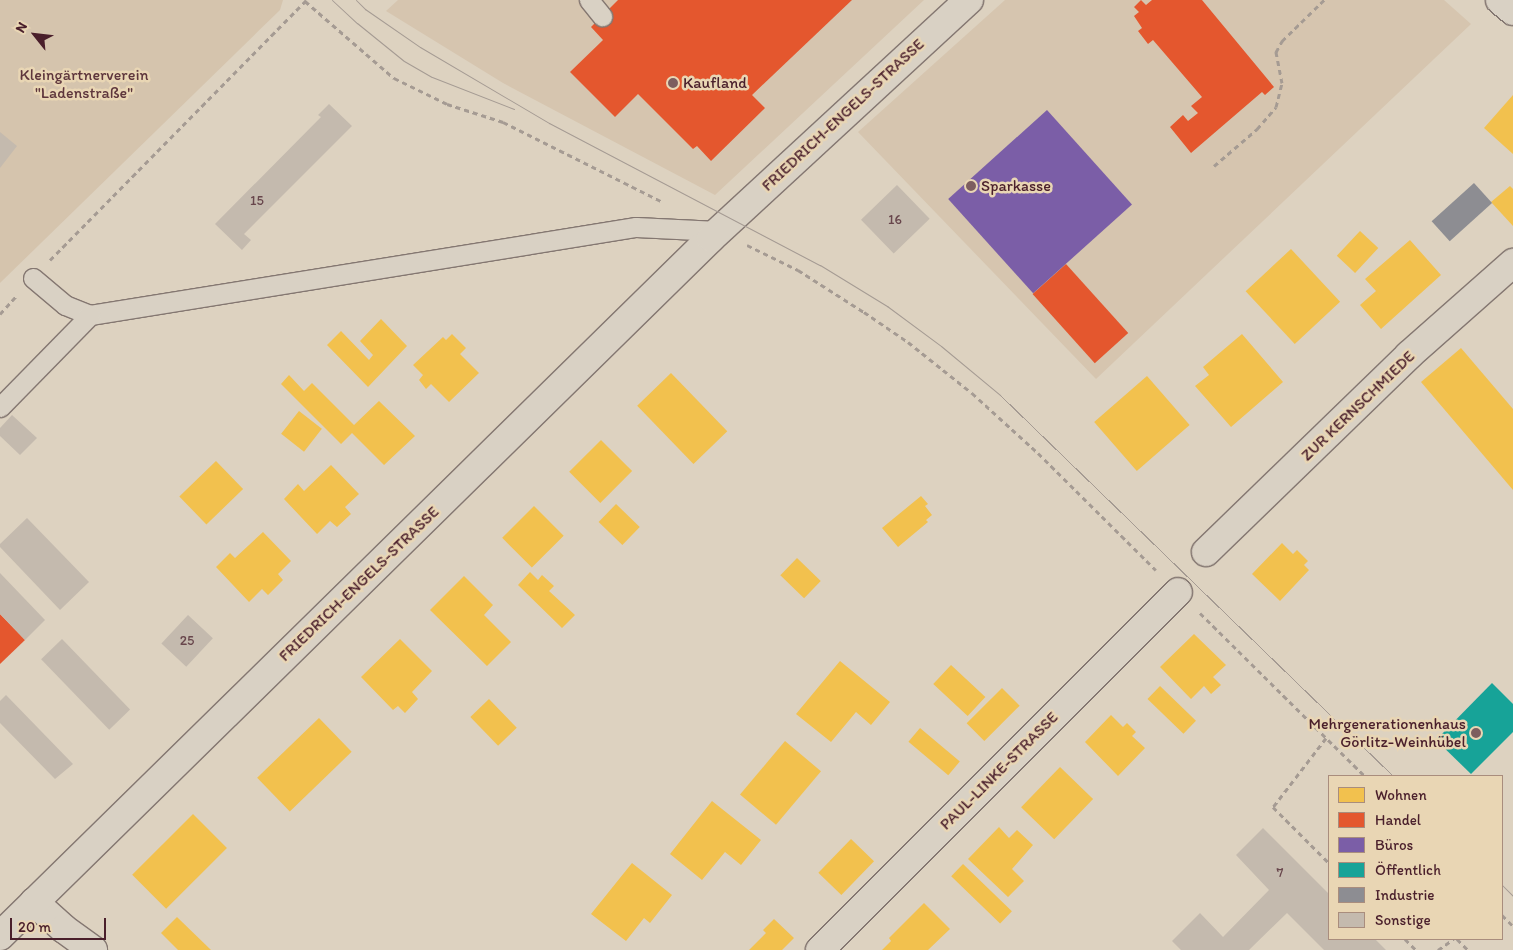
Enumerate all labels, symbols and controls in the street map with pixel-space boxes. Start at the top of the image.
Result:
north arrow [10,10,60,60]
text: N [12,19,31,36]
street label: FRIEDRICH-ENGELS-STRASSE [758,35,928,195]
park label: Kleingärtnerverein "Ladenstraße" [19,65,149,103]
place label: Kaufland [683,73,747,93]
marker: Kaufland [667,77,679,89]
place label: Sparkasse [981,176,1051,196]
marker: Sparkasse [965,180,977,192]
house number: 15 [250,193,264,209]
house number: 16 [888,212,902,228]
street label: ZUR KERNSCHMIEDE [1297,347,1419,465]
street label: FRIEDRICH-ENGELS-STRASSE [275,502,443,666]
house number: 25 [180,633,194,649]
street label: PAUL-LINKE-STRASSE [936,708,1062,834]
place label: Mehrgenerationenhaus Görlitz-Weinhübel [1308,714,1466,752]
marker: Mehrgenerationenhaus Görlitz-Weinhübel [1470,727,1482,739]
legend [1328,775,1503,940]
text: Wohnen [1375,786,1427,804]
text: Handel [1375,811,1421,829]
text: Büros [1375,836,1413,854]
text: Öffentlich [1375,861,1441,879]
house number: 7 [1277,865,1283,881]
text: Industrie [1375,886,1435,904]
scale bar [12,908,109,940]
text: Sonstige [1375,911,1431,929]
text: 20 m [18,918,51,936]

